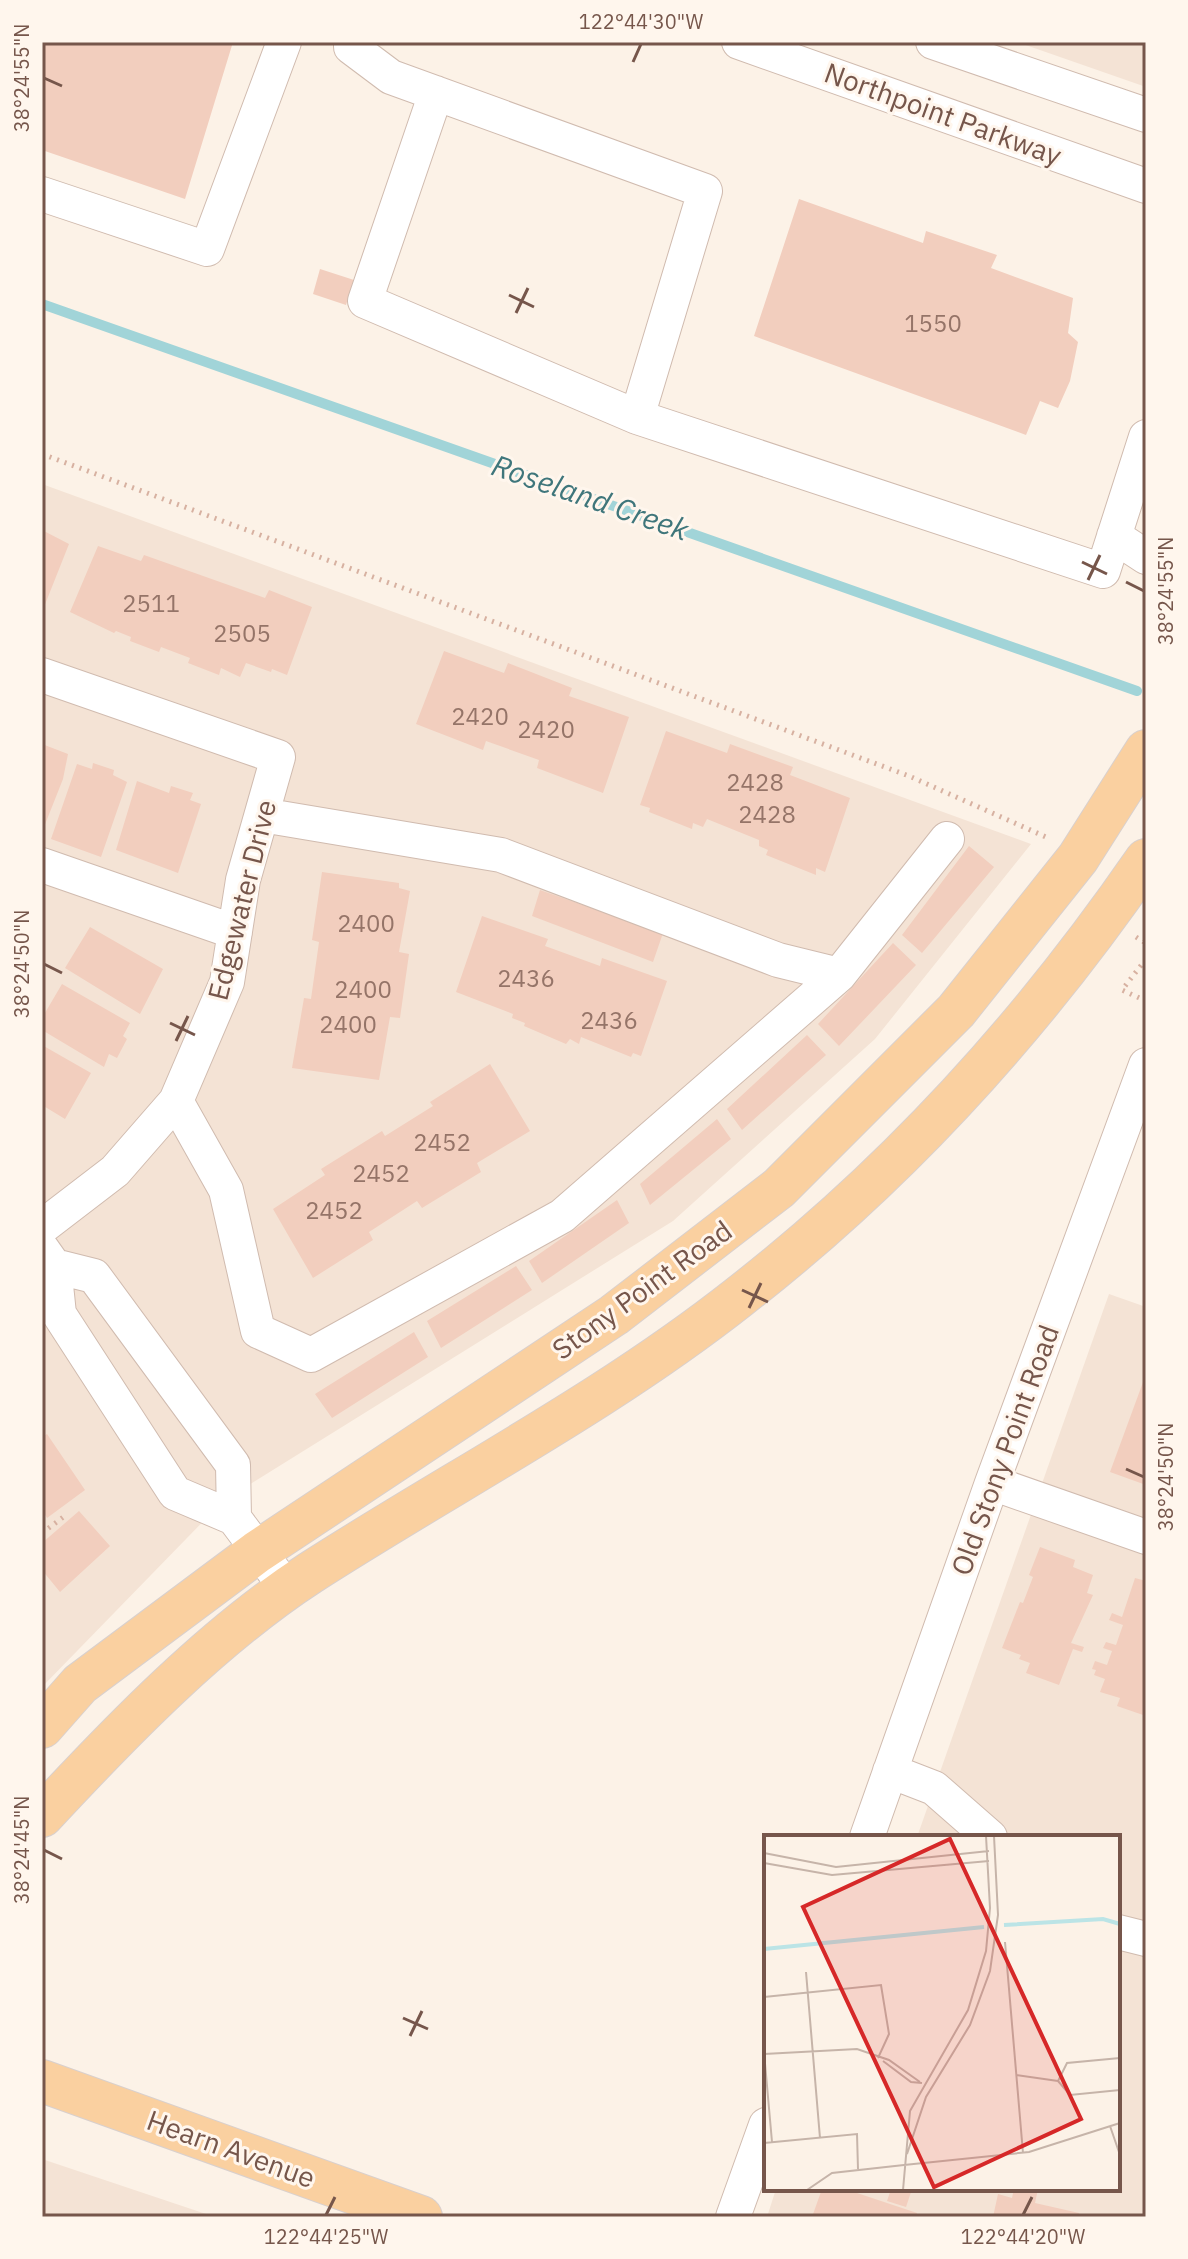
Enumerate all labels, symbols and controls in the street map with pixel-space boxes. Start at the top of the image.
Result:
text: 122°44'30"W [579,8,704,35]
text: 38°24'55"N [8,24,35,132]
street label: Northpoint Parkway [820,53,1067,174]
house number: 1550 [904,307,962,339]
water label: Roseland Creek [487,445,695,549]
text: 38°24'55"N [1152,537,1179,645]
house number: 2511 [122,587,180,619]
house number: 2505 [213,617,271,649]
house number: 2420 [451,700,509,732]
house number: 2420 [517,713,575,745]
house number: 2428 [726,766,784,798]
street label: Edgewater Drive [199,796,284,1004]
house number: 2428 [738,798,796,830]
house number: 2400 [337,907,395,939]
text: 38°24'50"N [8,910,35,1018]
house number: 2436 [497,962,555,994]
house number: 2400 [334,973,392,1005]
house number: 2436 [580,1004,638,1036]
house number: 2400 [319,1008,377,1040]
house number: 2452 [413,1126,471,1158]
house number: 2452 [352,1157,410,1189]
house number: 2452 [305,1194,363,1226]
street label: Stony Point Road [544,1212,739,1367]
street label: Old Stony Point Road [942,1319,1067,1580]
text: 38°24'50"N [1152,1423,1179,1531]
text: 38°24'45"N [8,1796,35,1904]
inset map [764,1835,1120,2191]
street label: Hearn Avenue [142,2101,320,2196]
text: 122°44'25"W [264,2223,389,2250]
text: 122°44'20"W [961,2223,1086,2250]

